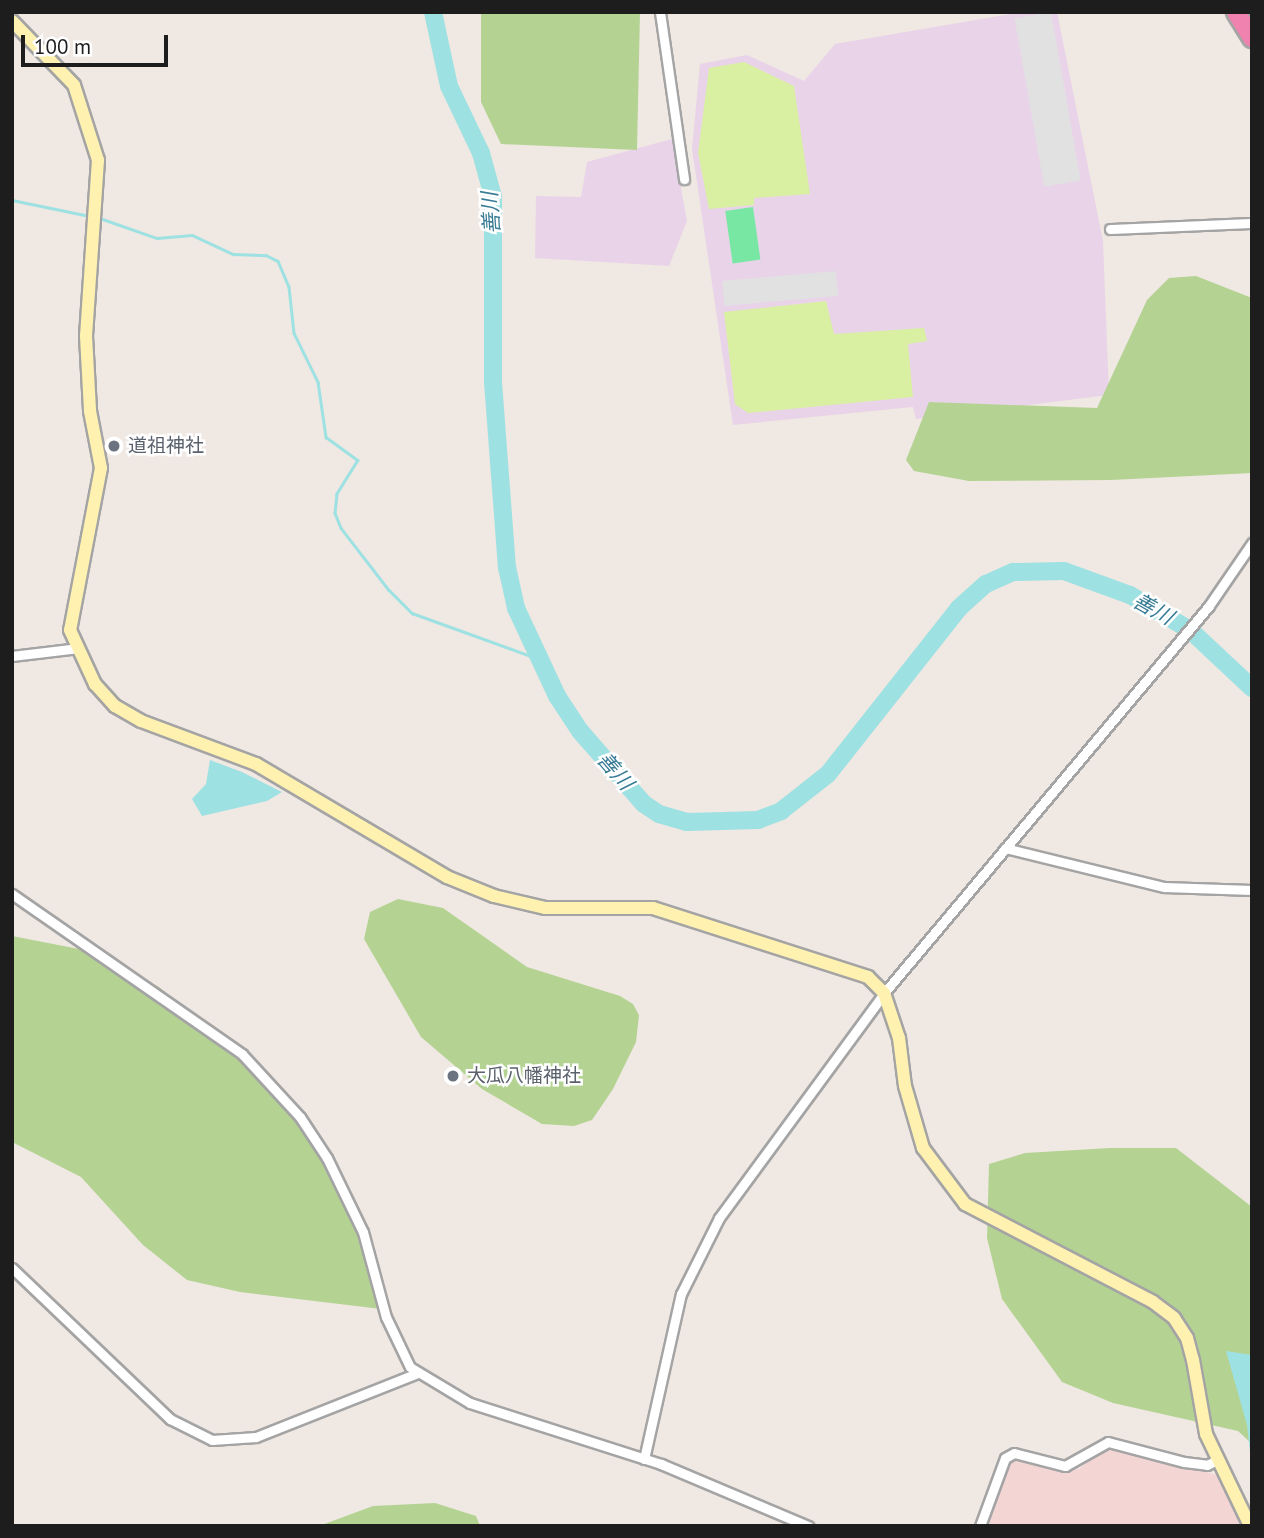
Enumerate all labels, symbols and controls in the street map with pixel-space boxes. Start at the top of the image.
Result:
scale bar [24,21,172,65]
text: 100 m [34,33,91,60]
water label: 善川 [477,191,505,235]
place label: 道祖神社 [128,435,204,457]
marker: 道祖神社 [106,438,122,454]
water label: 善川 [1129,588,1177,630]
water label: 善川 [592,747,638,795]
place label: 大瓜八幡神社 [467,1065,581,1087]
marker: 大瓜八幡神社 [445,1068,461,1084]

